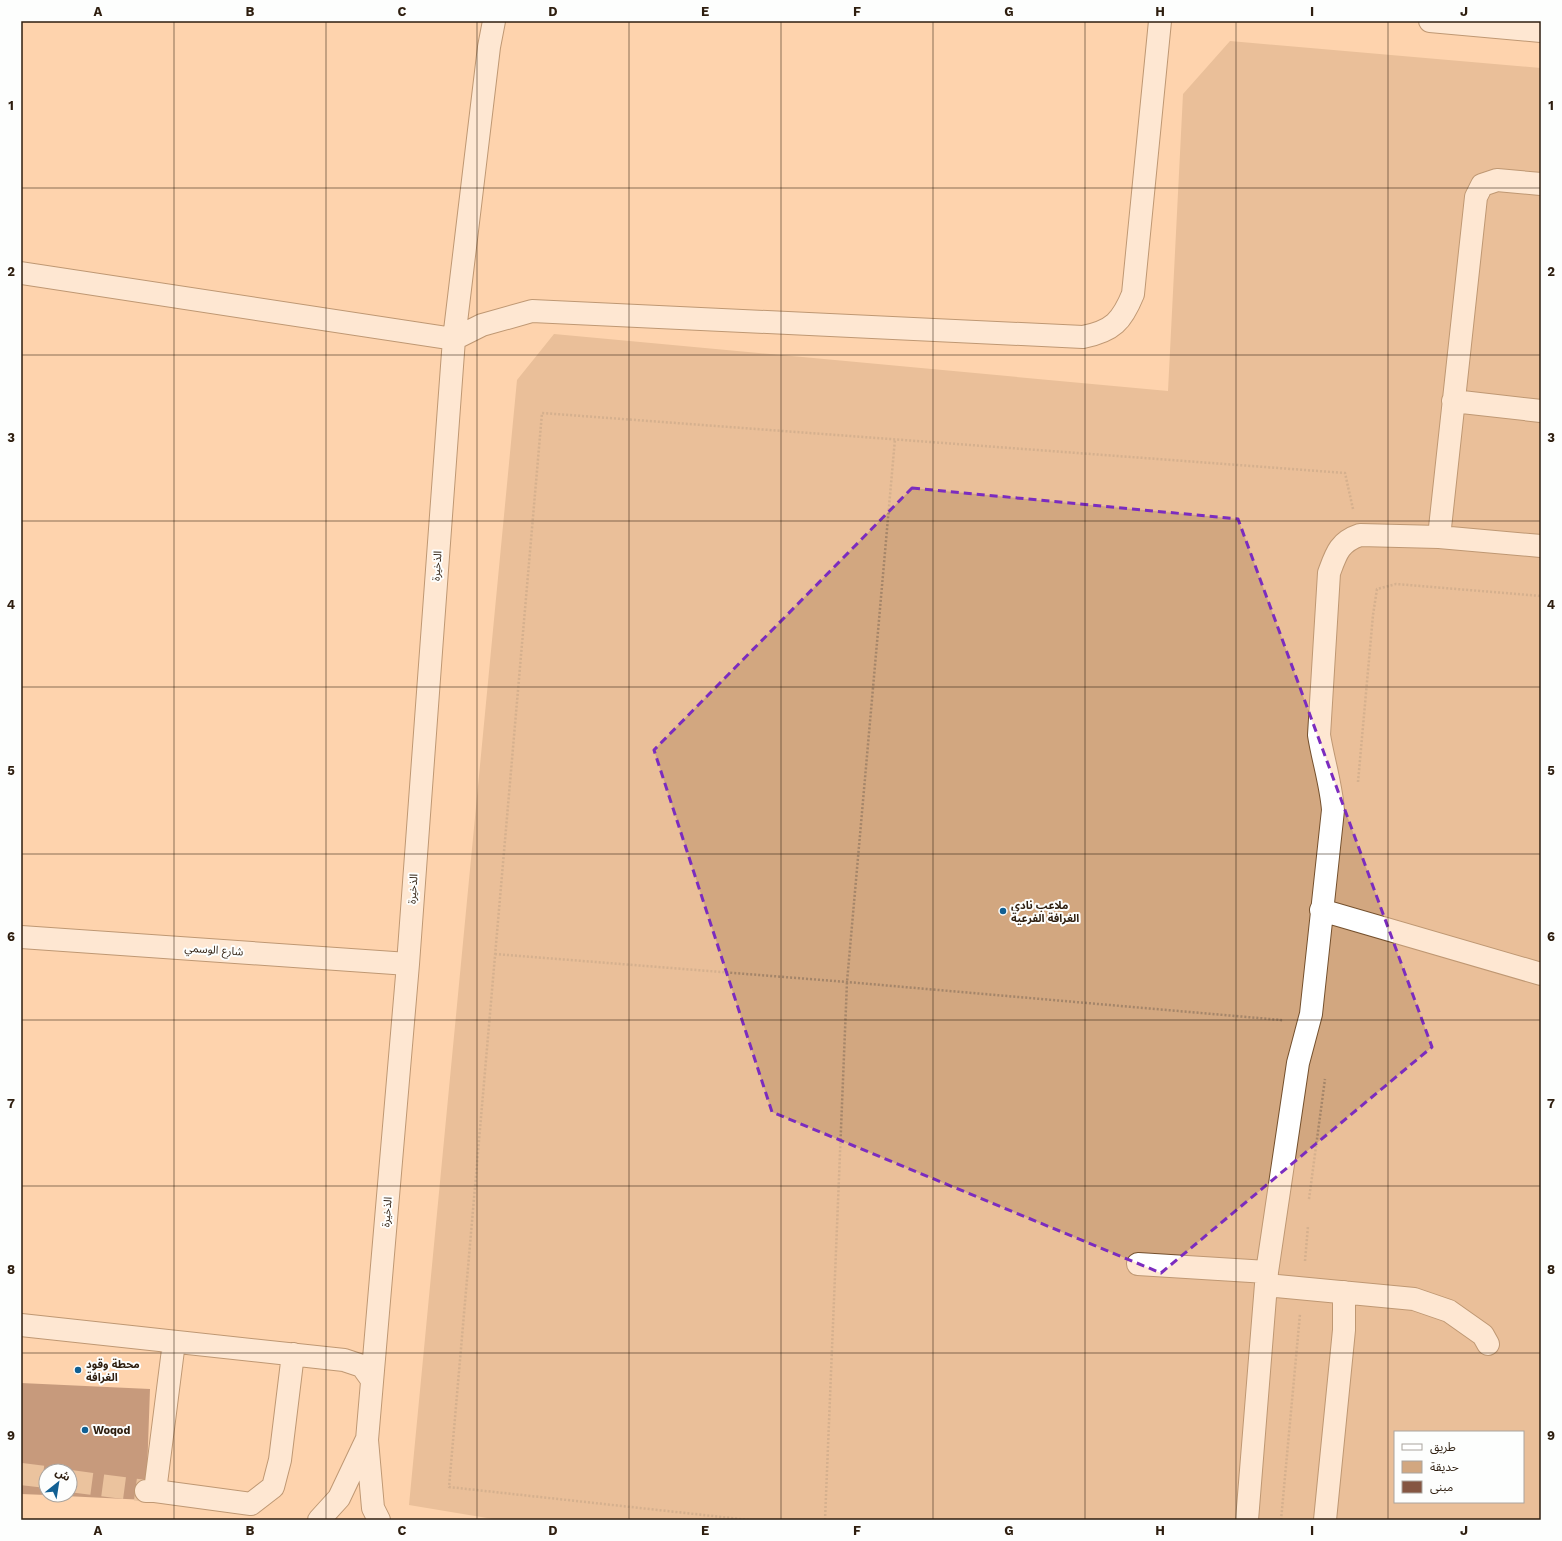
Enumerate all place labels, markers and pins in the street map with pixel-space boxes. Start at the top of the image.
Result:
place label: ملاعب نادي الغرافة الفرعية [1011,899,1079,925]
marker: ملاعب نادي الغرافة الفرعية [998,906,1008,916]
place label: محطة وقود الغرافة [86,1358,140,1384]
marker: محطة وقود الغرافة [73,1365,83,1375]
place label: Woqod [93,1424,130,1437]
marker: Woqod [80,1425,90,1435]

